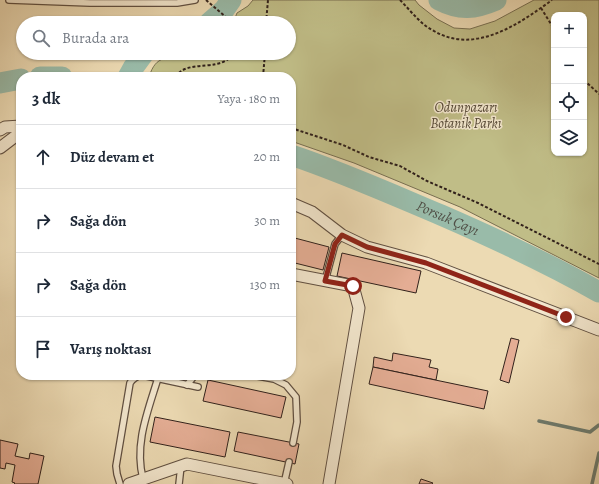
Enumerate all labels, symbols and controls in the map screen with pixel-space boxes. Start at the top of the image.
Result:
map controls [551,12,587,156]
button: + [551,12,587,48]
search box [16,16,296,60]
icon: search [30,27,52,49]
text: Burada ara [62,28,129,48]
button: − [551,48,587,84]
button: locate [551,84,587,120]
text: 3 dk [32,87,60,110]
text: Yaya · 180 m [218,90,280,107]
park label: Odunpazarı Botanik Parkı [430,98,502,133]
button: layers [551,120,587,156]
icon: ahead [32,146,54,168]
text: Düz devam et [70,147,154,167]
text: 20 m [254,148,280,165]
water label: Porsuk Çayı [413,196,482,241]
icon: right [32,210,54,232]
text: Sağa dön [70,211,126,231]
text: 30 m [254,212,280,229]
icon: right [32,274,54,296]
text: Sağa dön [70,275,126,295]
text: 130 m [250,276,280,293]
route start [344,277,362,295]
route end [557,308,575,326]
icon: arrive [32,338,54,360]
text: Varış noktası [70,339,151,359]

